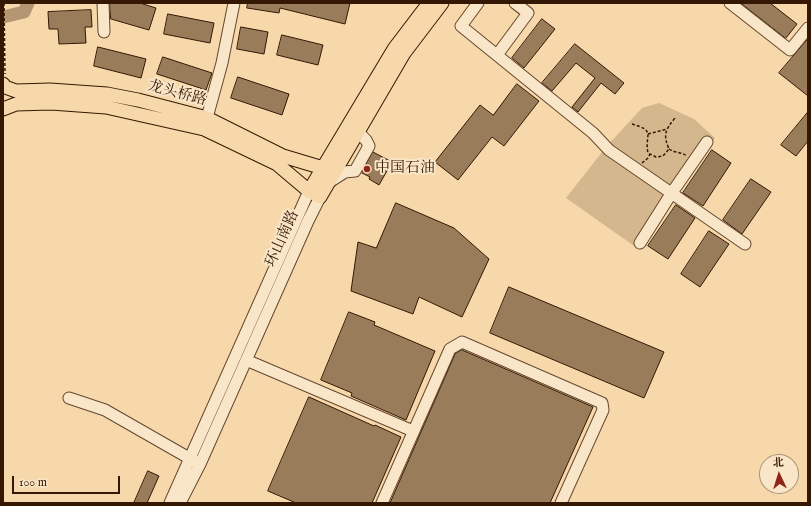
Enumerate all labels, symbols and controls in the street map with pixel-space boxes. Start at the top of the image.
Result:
street label: 龙头桥路 [146,78,208,110]
place label: 中国石油 [375,160,435,178]
marker: 中国石油 [362,164,372,174]
street label: 环山南路 [263,208,303,270]
north arrow [759,454,799,494]
text: 北 [772,456,784,470]
scale bar [14,468,122,494]
text: 100 m [19,475,47,490]

